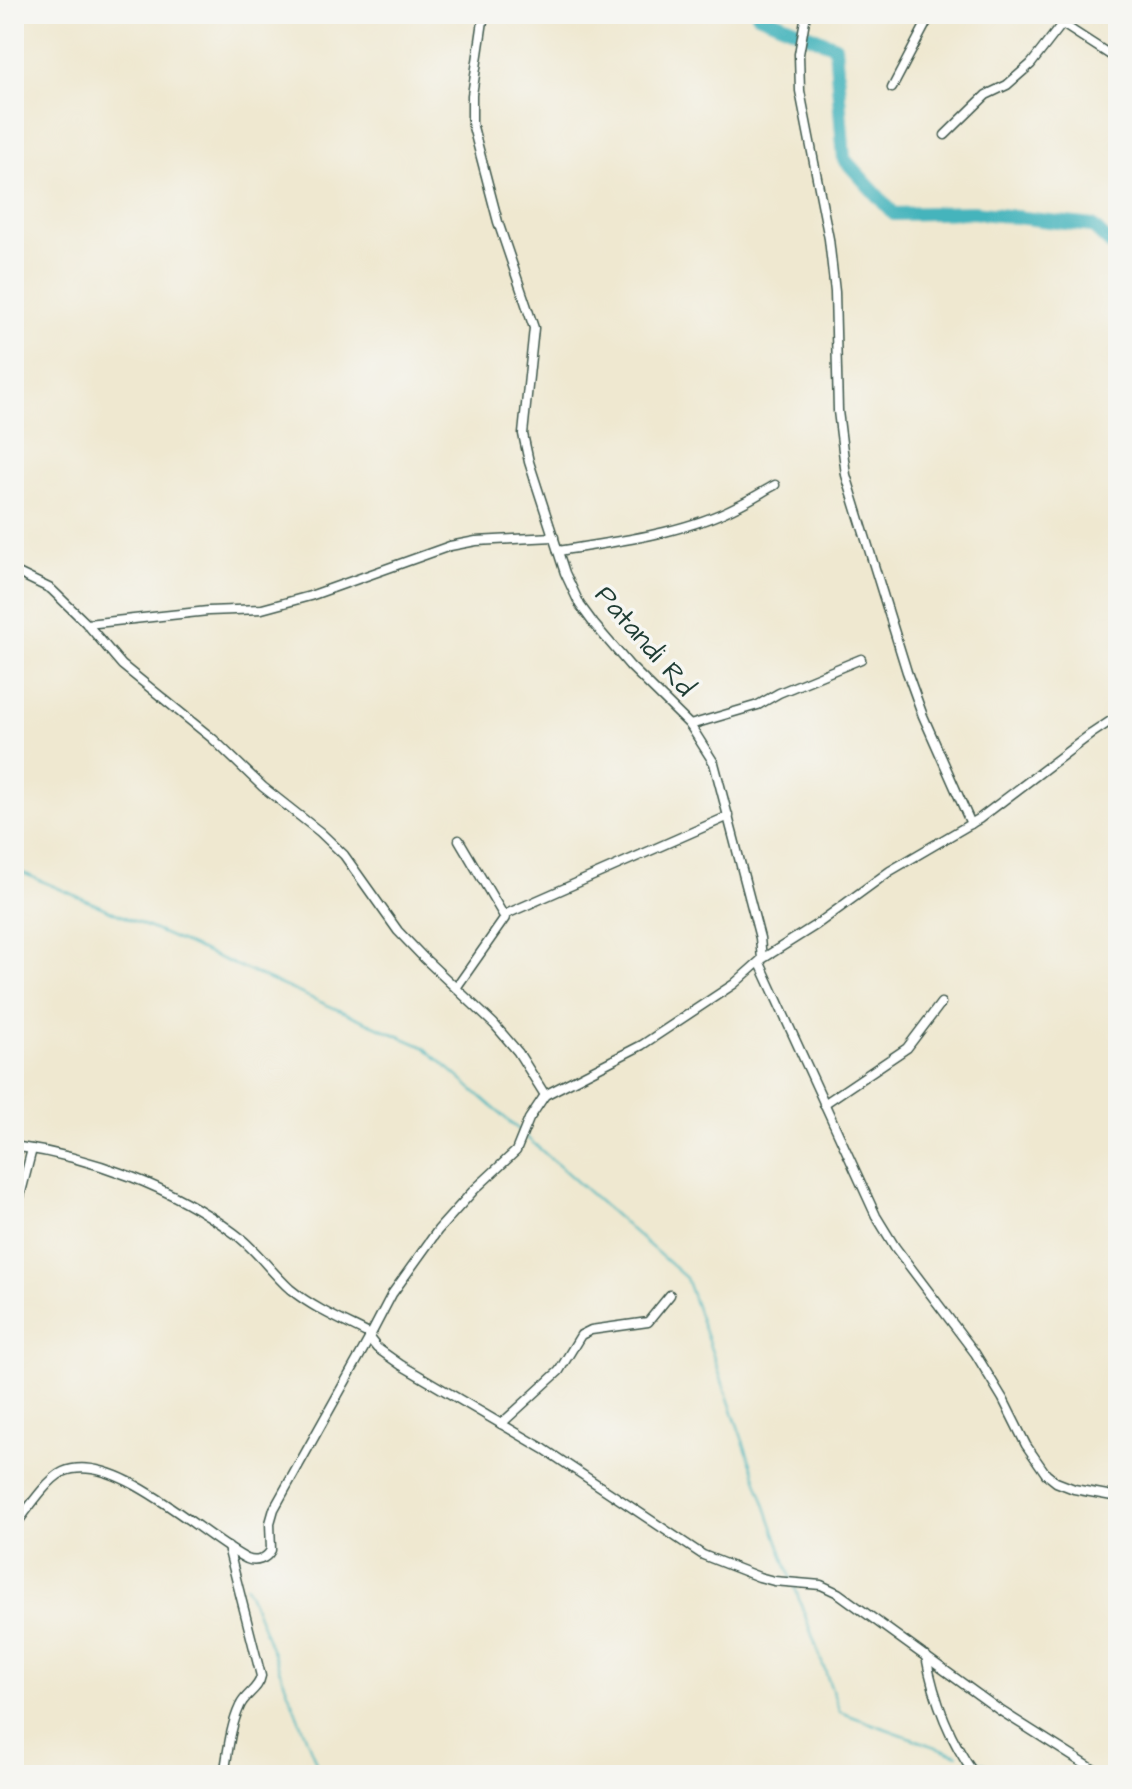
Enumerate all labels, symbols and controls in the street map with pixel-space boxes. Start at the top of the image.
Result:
street label: Patandi Rd [586,577,704,705]

